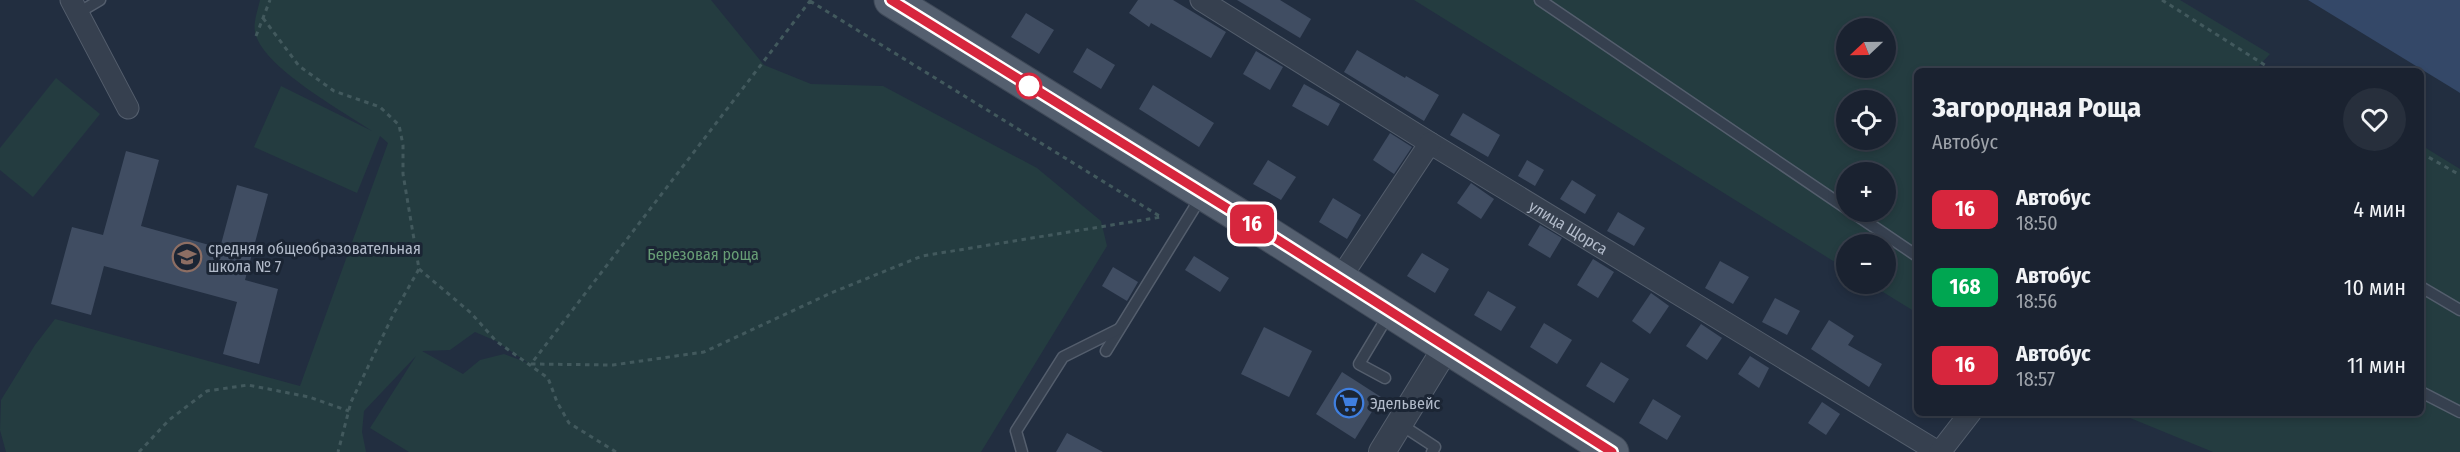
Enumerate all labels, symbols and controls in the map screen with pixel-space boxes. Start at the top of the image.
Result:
north arrow [1836,18,1896,78]
map controls [1836,18,1896,294]
unlabelled marker [1016,73,1042,99]
button: heart [2343,88,2406,151]
button: locate [1836,90,1896,150]
text: Загородная Роща [1932,91,2141,124]
text: Автобус [1932,130,1998,154]
button: + [1836,162,1896,222]
text: Автобус [2016,184,2091,211]
street label: улица Щорса [1525,196,1611,259]
text: 16 [1955,196,1975,222]
text: 4 мин [2353,196,2406,223]
line badge: 16 [1225,204,1279,244]
text: 16 [1242,211,1262,237]
text: 18:50 [2016,211,2058,235]
button: − [1836,234,1896,294]
place label: средняя общеобразовательная школа № 7 [208,239,421,276]
school or university icon: средняя общеобразовательная школа № 7 [171,241,203,273]
park label: Березовая роща [647,245,759,264]
text: Автобус [2016,262,2091,289]
text: 168 [1950,274,1980,300]
text: 10 мин [2344,274,2406,301]
text: 18:56 [2016,289,2057,313]
text: Автобус [2016,340,2091,367]
text: 16 [1955,352,1975,378]
text: 11 мин [2347,352,2406,379]
text: 18:57 [2016,367,2055,391]
supermarket icon: Эдельвейс [1333,387,1365,419]
place label: Эдельвейс [1370,394,1440,413]

